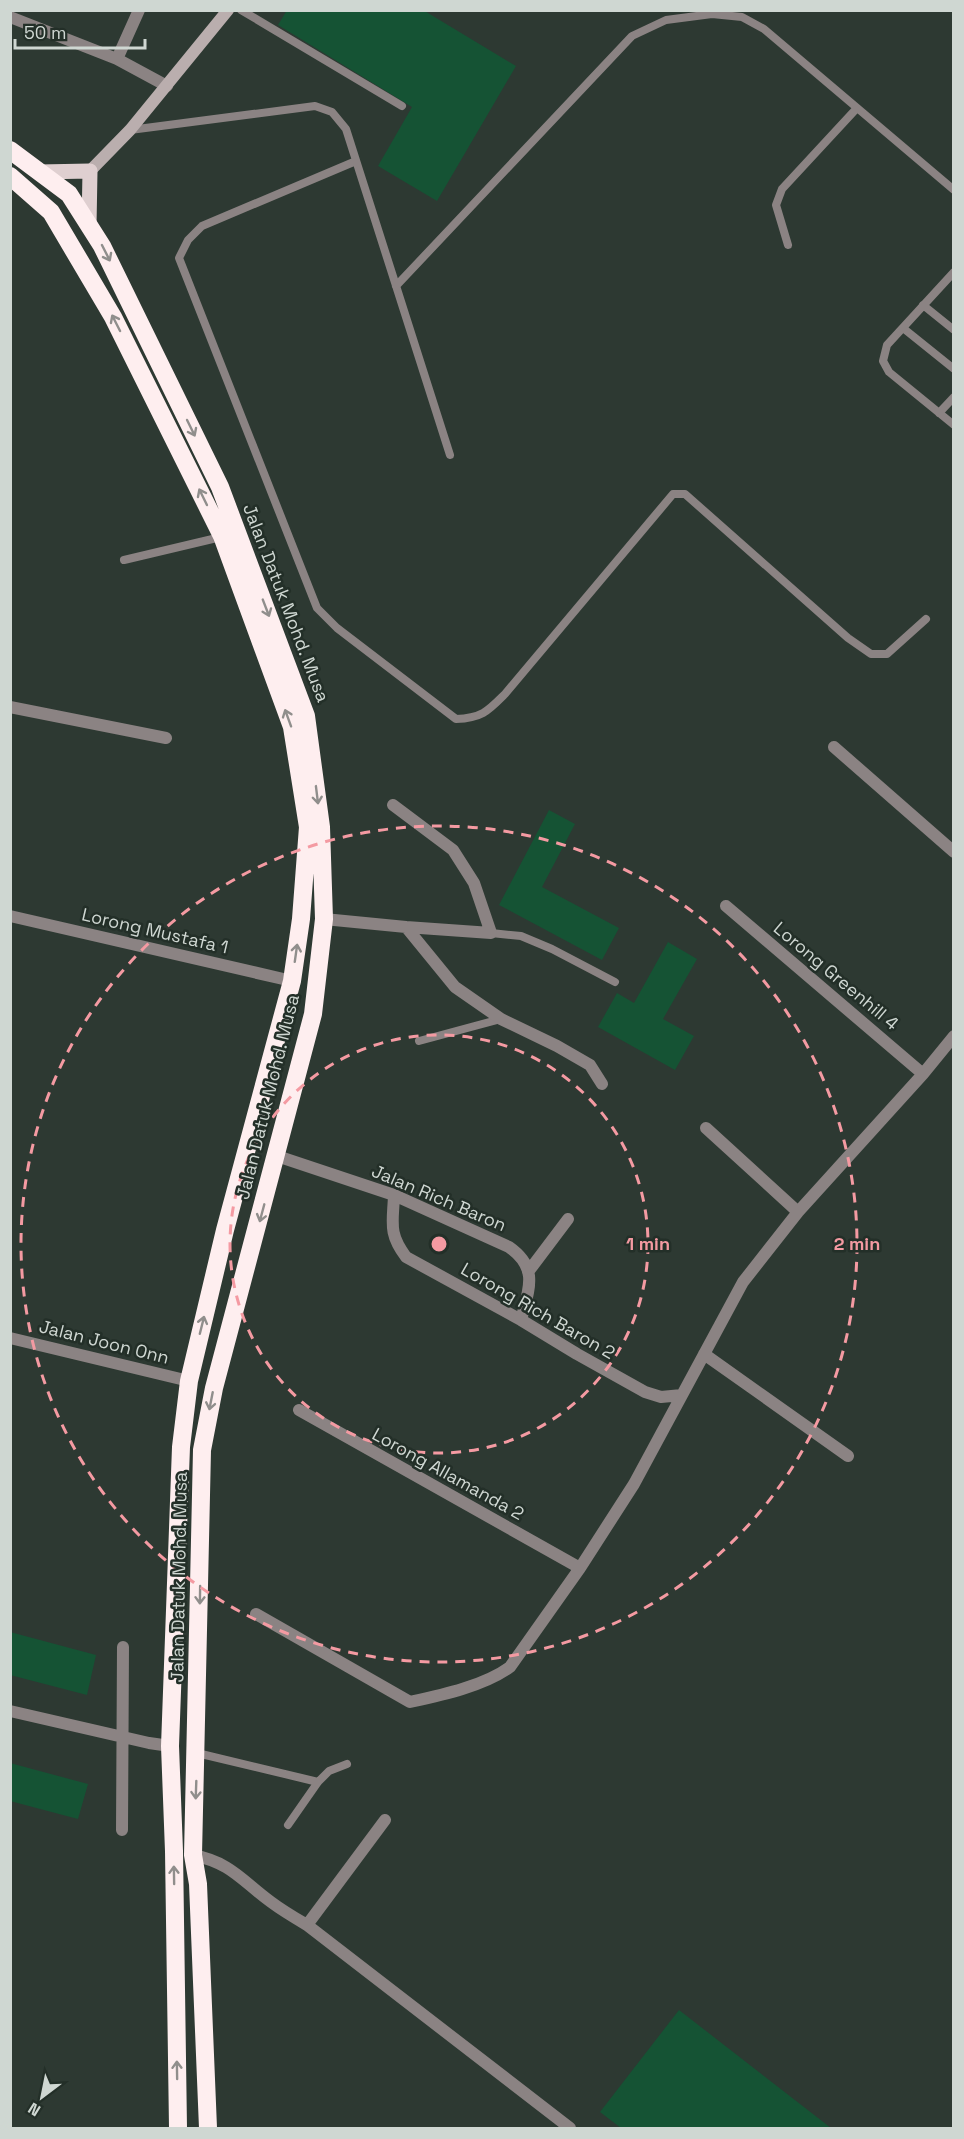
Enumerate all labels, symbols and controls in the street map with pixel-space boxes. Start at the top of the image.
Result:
scale bar [15,12,146,50]
text: 50 m [24,21,66,44]
one-way arrow [100,244,112,262]
one-way arrow [110,314,121,332]
one-way arrow [186,419,198,437]
one-way arrow [196,489,208,507]
street label: Jalan Datuk Mohd. Musa [238,500,335,705]
one-way arrow [261,598,272,617]
one-way arrow [282,709,293,728]
one-way arrow [311,785,322,805]
street label: Lorong Mustafa 1 [80,902,231,959]
street label: Lorong Greenhill 4 [769,916,904,1035]
one-way arrow [291,943,302,963]
street label: Jalan Datuk Mohd. Musa [231,992,304,1202]
street label: Jalan Rich Baron [368,1159,510,1236]
one-way arrow [255,1203,267,1222]
text: 1 min [626,1232,670,1255]
text: 2 min [834,1232,880,1255]
centre of rings [429,1234,449,1254]
street label: Lorong Rich Baron 2 [457,1257,619,1364]
street label: Jalan Joon Onn [37,1314,172,1369]
one-way arrow [197,1316,209,1335]
one-way arrow [206,1391,217,1410]
street label: Lorong Allamanda 2 [368,1422,528,1525]
street label: Jalan Datuk Mohd. Musa [165,1472,192,1682]
one-way arrow [194,1585,206,1605]
one-way arrow [190,1780,201,1800]
one-way arrow [169,1866,180,1886]
one-way arrow [172,2061,183,2081]
north arrow [12,2067,72,2127]
text: N [24,2098,44,2121]

